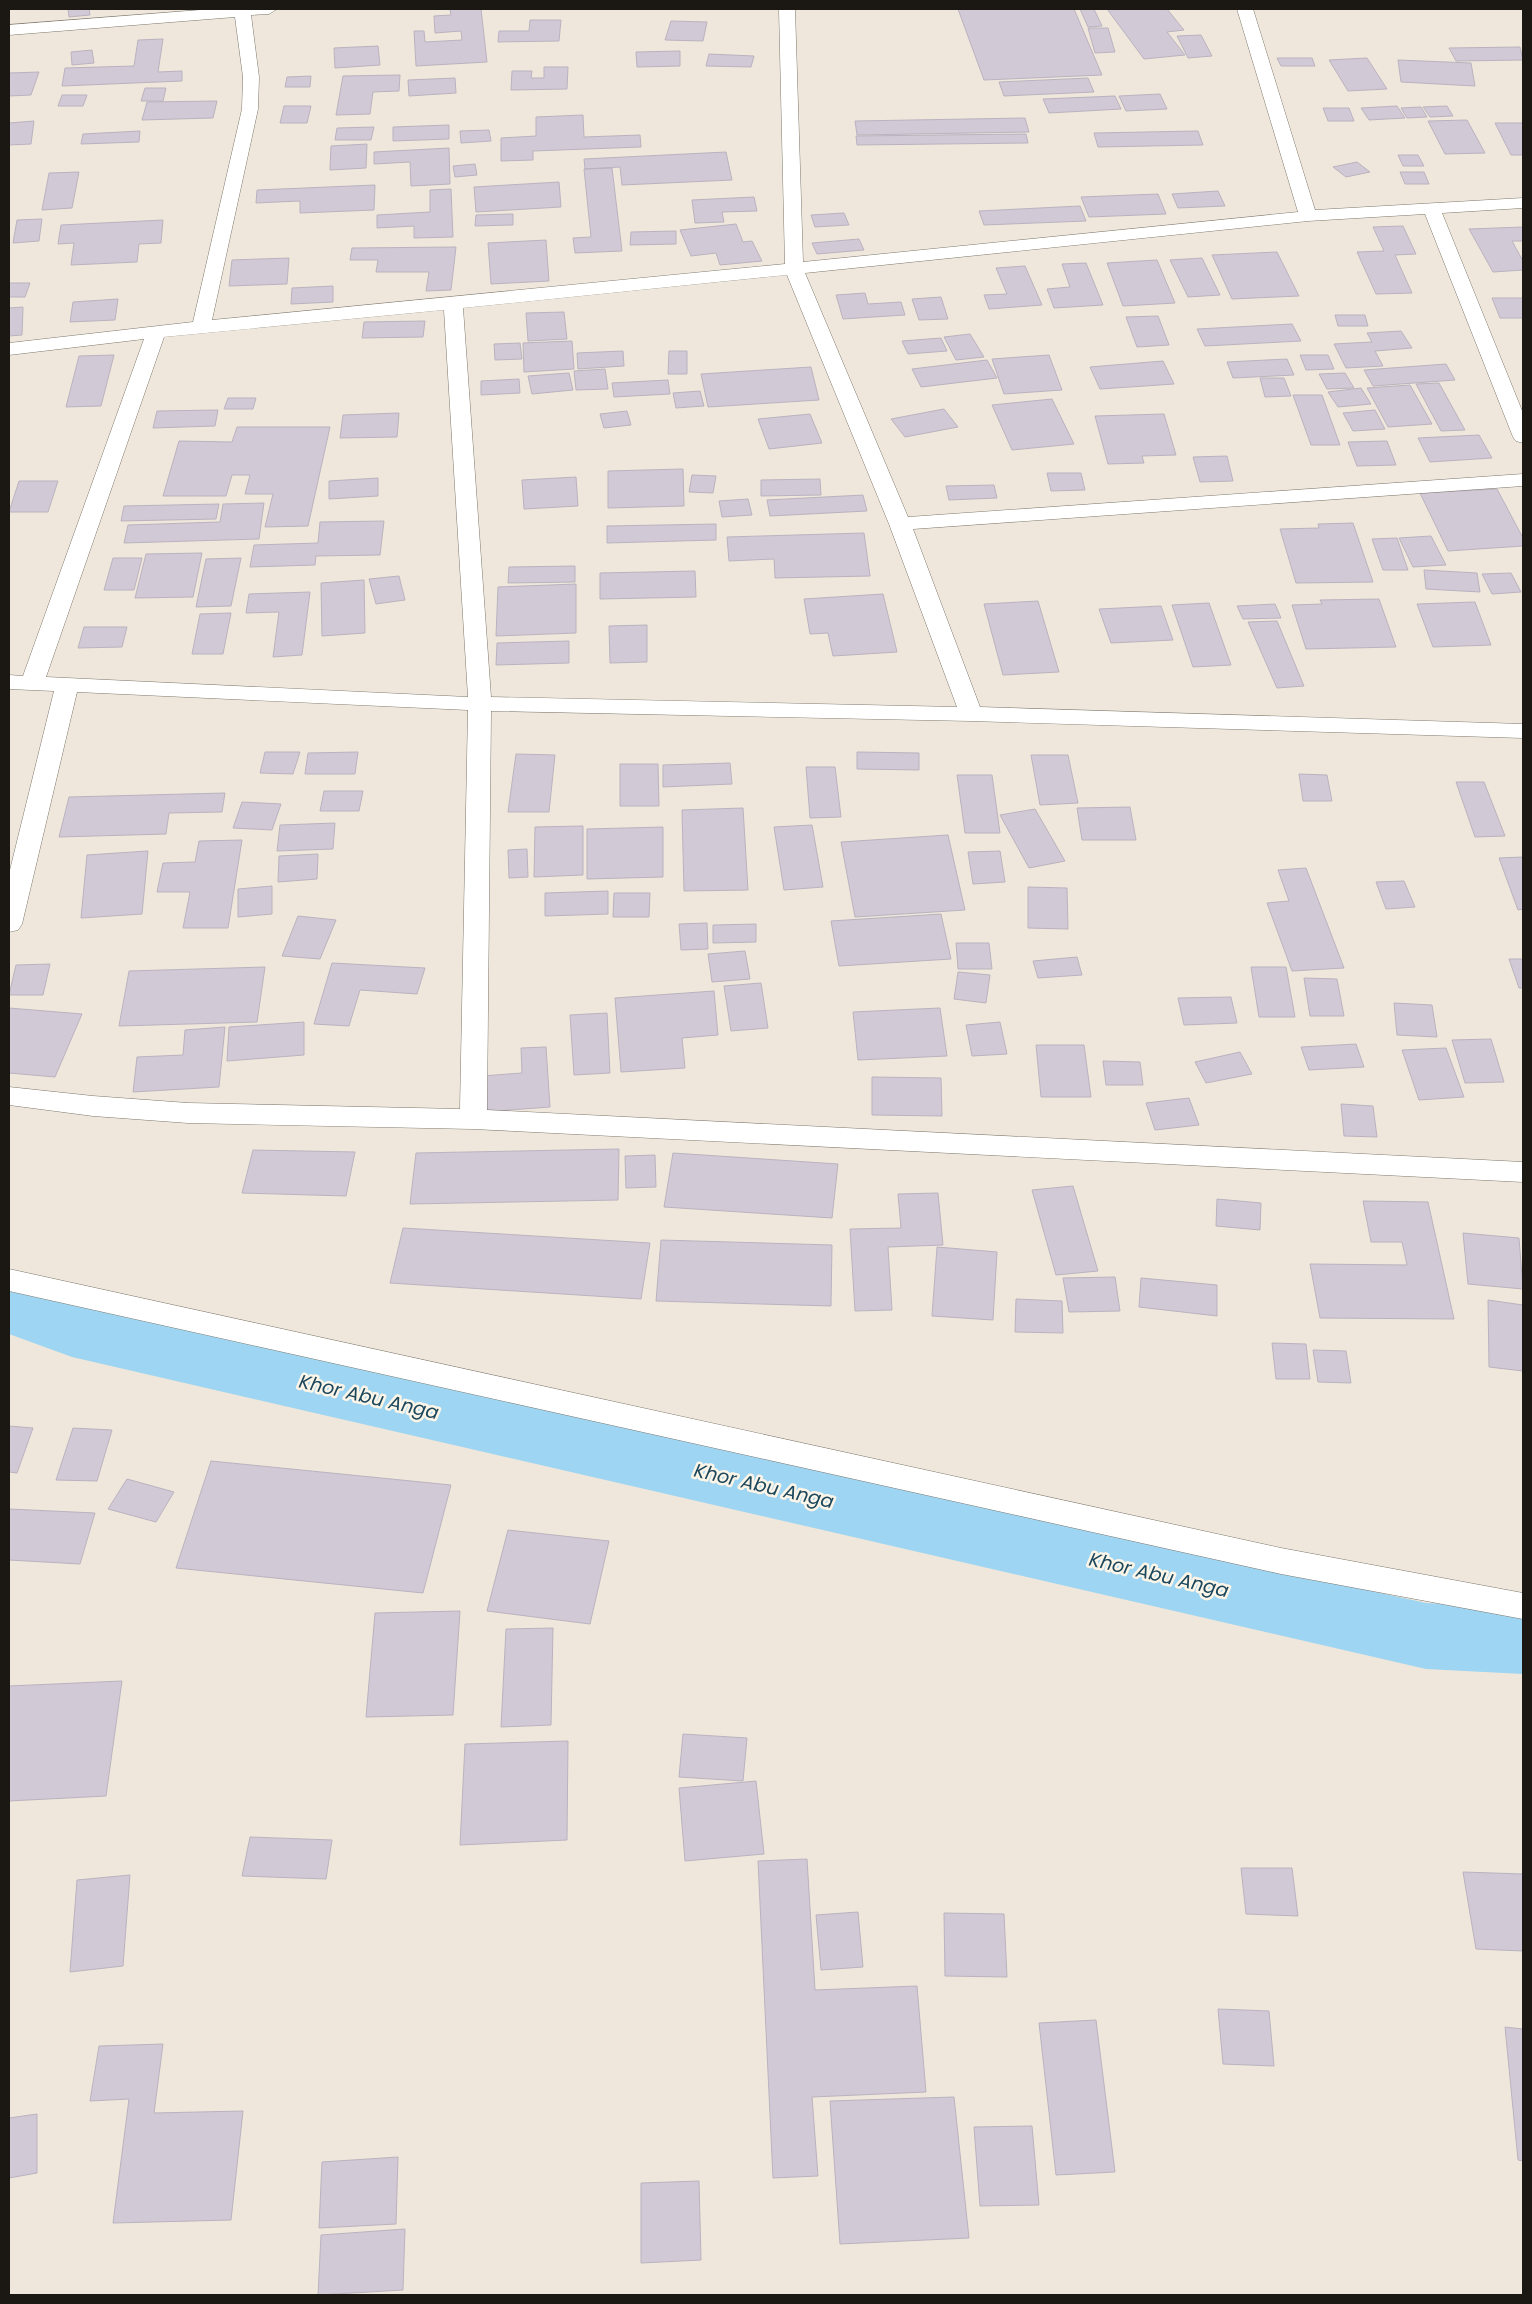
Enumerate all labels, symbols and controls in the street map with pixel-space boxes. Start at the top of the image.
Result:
water label: Khor Abu Anga [297,1368,442,1426]
water label: Khor Abu Anga [692,1457,837,1515]
water label: Khor Abu Anga [1087,1546,1232,1604]

